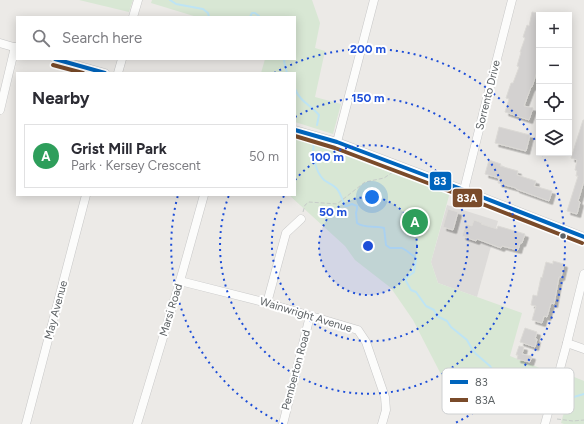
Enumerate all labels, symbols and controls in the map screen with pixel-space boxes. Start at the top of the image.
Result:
map controls [536,12,572,156]
button: + [536,12,572,48]
search box [16,16,296,60]
icon: search [30,27,52,49]
text: Search here [62,29,142,47]
text: 200 m [350,42,386,56]
button: − [536,48,572,84]
street label: Sorrento Drive [473,59,503,131]
button: locate [536,84,572,120]
text: Nearby [32,88,90,108]
text: 150 m [351,91,385,105]
button: layers [536,120,572,156]
text: Grist Mill Park [71,140,167,158]
text: A [41,149,51,164]
text: 50 m [249,149,279,164]
text: 100 m [310,150,344,164]
text: Park · Kersey Crescent [71,158,201,173]
line badge: 83 [429,171,452,191]
text: 83 [434,175,446,188]
your location [362,187,382,207]
line badge: 83A [452,188,483,208]
text: 83A [457,192,477,205]
text: 50 m [319,205,347,219]
pin: A [402,207,428,237]
unlabelled marker [558,231,568,241]
centre of rings [361,239,375,253]
street label: May Avenue [42,279,70,341]
street label: Marsi Road [157,282,185,338]
street label: Wainwright Avenue [258,295,354,335]
street label: Pemberton Road [279,328,313,412]
legend [442,368,574,414]
text: 83 [475,376,488,389]
text: 83A [475,394,496,407]

